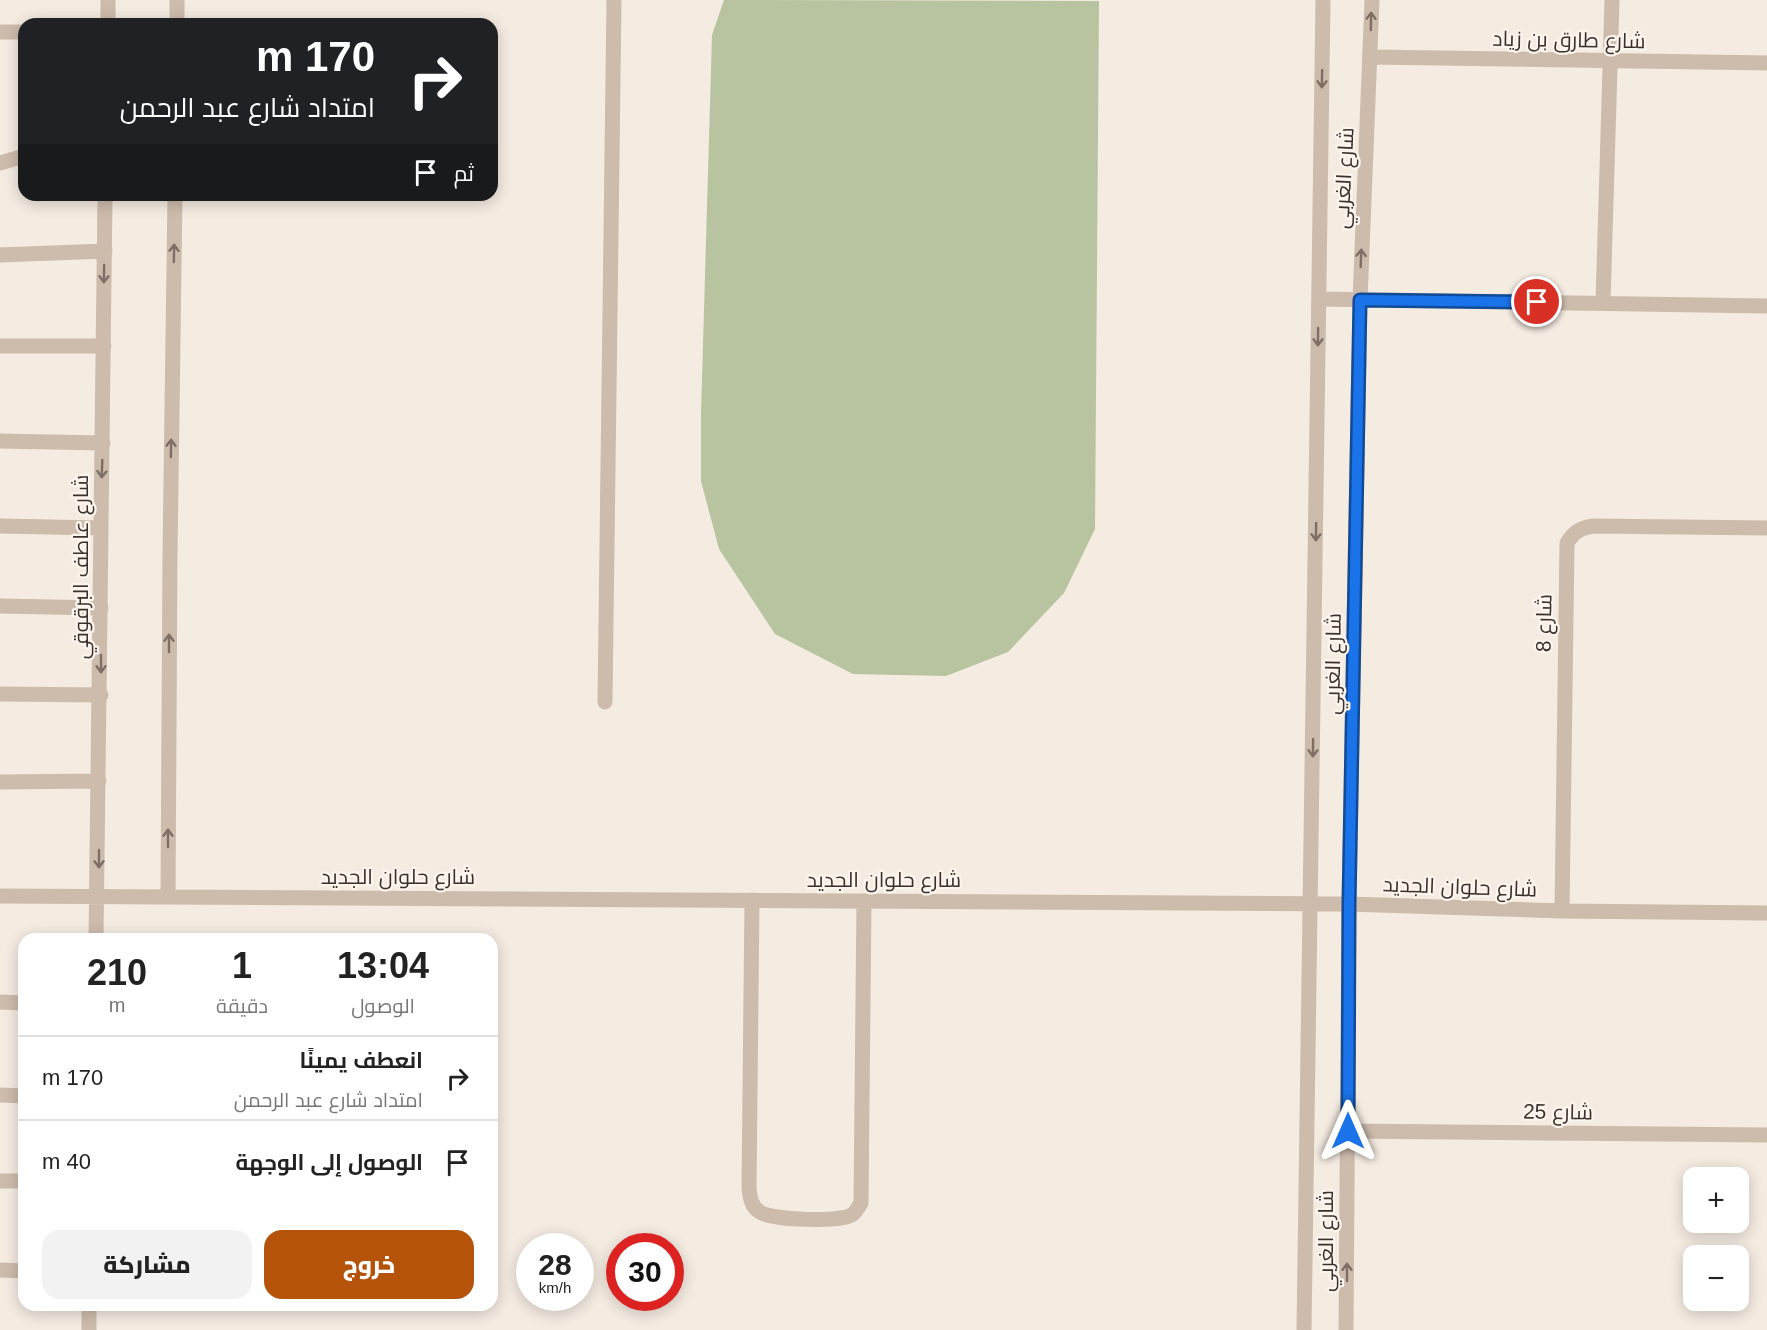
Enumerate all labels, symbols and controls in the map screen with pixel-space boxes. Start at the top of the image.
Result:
one-way arrow [1366,11,1377,31]
street label: شارع طارق بن زياد [1492,27,1646,55]
text: 170 m [256,33,375,80]
icon: right [396,42,474,120]
one-way arrow [1316,69,1328,89]
text: امتداد شارع عبد الرحمن [120,93,375,123]
street label: شارع الغربي [1329,127,1363,230]
icon: arrive [409,156,442,189]
text: ثم [454,161,474,186]
one-way arrow [168,244,180,264]
one-way arrow [1356,248,1367,268]
one-way arrow [99,264,110,284]
pin [1511,276,1562,327]
icon: arrive [1520,285,1553,318]
one-way arrow [1312,327,1324,347]
one-way arrow [165,439,177,459]
one-way arrow [97,459,108,479]
street label: شارع عاطف البرقوقي [69,475,97,659]
one-way arrow [1310,522,1322,542]
street label: شارع 8 [1531,594,1559,652]
street label: شارع الغربي [1320,613,1350,715]
one-way arrow [163,634,175,654]
one-way arrow [95,654,107,674]
one-way arrow [1307,738,1319,758]
one-way arrow [162,829,174,849]
one-way arrow [93,849,105,869]
street label: شارع حلوان الجديد [321,865,475,891]
street label: شارع حلوان الجديد [807,868,961,894]
street label: شارع حلوان الجديد [1382,872,1538,904]
text: 1 [232,945,252,986]
text: 13:04 [337,945,429,986]
text: 210 [87,952,147,993]
text: m [109,994,125,1016]
text: دقيقة [216,995,268,1017]
text: الوصول [351,995,415,1017]
text: انعطف يمينًا [300,1048,423,1073]
icon: right [441,1062,474,1095]
text: 170 m [42,1065,103,1090]
text: امتداد شارع عبد الرحمن [234,1089,423,1111]
position arrow [1316,1099,1380,1163]
street label: شارع 25 [1523,1099,1593,1127]
icon: arrive [441,1146,474,1179]
text: 40 m [42,1149,91,1174]
text: الوصول إلى الوجهة [236,1150,423,1175]
map controls [1683,1167,1749,1311]
button: + [1683,1167,1749,1233]
street label: شارع الغربي [1314,1190,1342,1292]
button: مشاركة [42,1230,252,1299]
button: خروج [264,1230,474,1299]
speed limit sign: 30 [606,1233,684,1311]
button: − [1683,1245,1749,1311]
text: 28 [538,1248,572,1281]
one-way arrow [1341,1262,1353,1282]
text: km/h [539,1279,571,1296]

